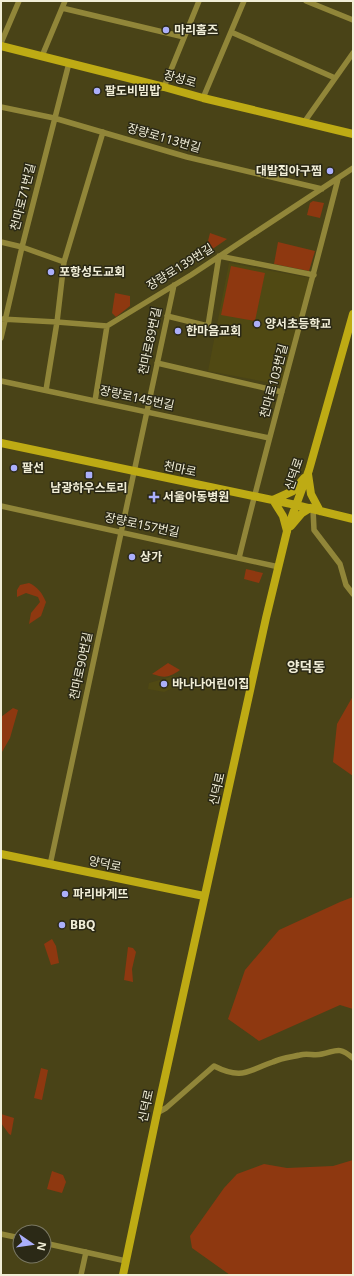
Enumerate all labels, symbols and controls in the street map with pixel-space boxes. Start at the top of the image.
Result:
place label: 마리홈즈 [174,21,218,38]
marker: 마리홈즈 [161,25,171,35]
street label: 장성로 [162,66,198,91]
place label: 팔도비빔밥 [105,82,160,99]
marker: 팔도비빔밥 [92,86,102,96]
street label: 장량로113번길 [125,119,203,156]
street label: 천마로71번길 [6,161,39,232]
place label: 대밭집아구찜 [256,162,322,179]
marker: 대밭집아구찜 [325,166,335,176]
street label: 장량로139번길 [143,239,216,294]
place label: 포항성도교회 [59,263,125,280]
marker: 포항성도교회 [46,267,56,277]
street label: 천마로89번길 [134,305,165,376]
place label: 양서초등학교 [265,315,331,332]
marker: 양서초등학교 [252,319,262,329]
place label: 한마음교회 [186,322,241,339]
marker: 한마음교회 [173,326,183,336]
street label: 천마로103번길 [255,342,292,420]
street label: 장량로145번길 [98,381,176,414]
street label: 신덕로 [280,455,307,492]
street label: 천마로 [162,457,198,480]
place label: 팔선 [22,459,44,476]
marker: 팔선 [9,463,19,473]
marker: 남광하우스토리 [84,470,94,480]
place label: 남광하우스토리 [50,479,128,496]
place label: 서울아동병원 [163,488,229,505]
marker: 서울아동병원 [148,491,160,503]
street label: 장량로157번길 [103,508,181,541]
place label: 상가 [140,548,162,565]
marker: 상가 [127,552,137,562]
street label: 천마로90번길 [65,630,96,701]
district label: 양덕동 [287,657,325,676]
place label: 바나나어린이집 [172,675,249,692]
marker: 바나나어린이집 [159,679,169,689]
street label: 신덕로 [205,771,229,807]
street label: 양덕로 [87,852,123,875]
place label: 파리바게뜨 [73,885,128,902]
marker: 파리바게뜨 [60,889,70,899]
place label: BBQ [70,916,95,933]
marker: BBQ [57,920,67,930]
street label: 신덕로 [134,1088,157,1124]
north arrow [12,1224,52,1264]
text: N [34,1240,51,1252]

